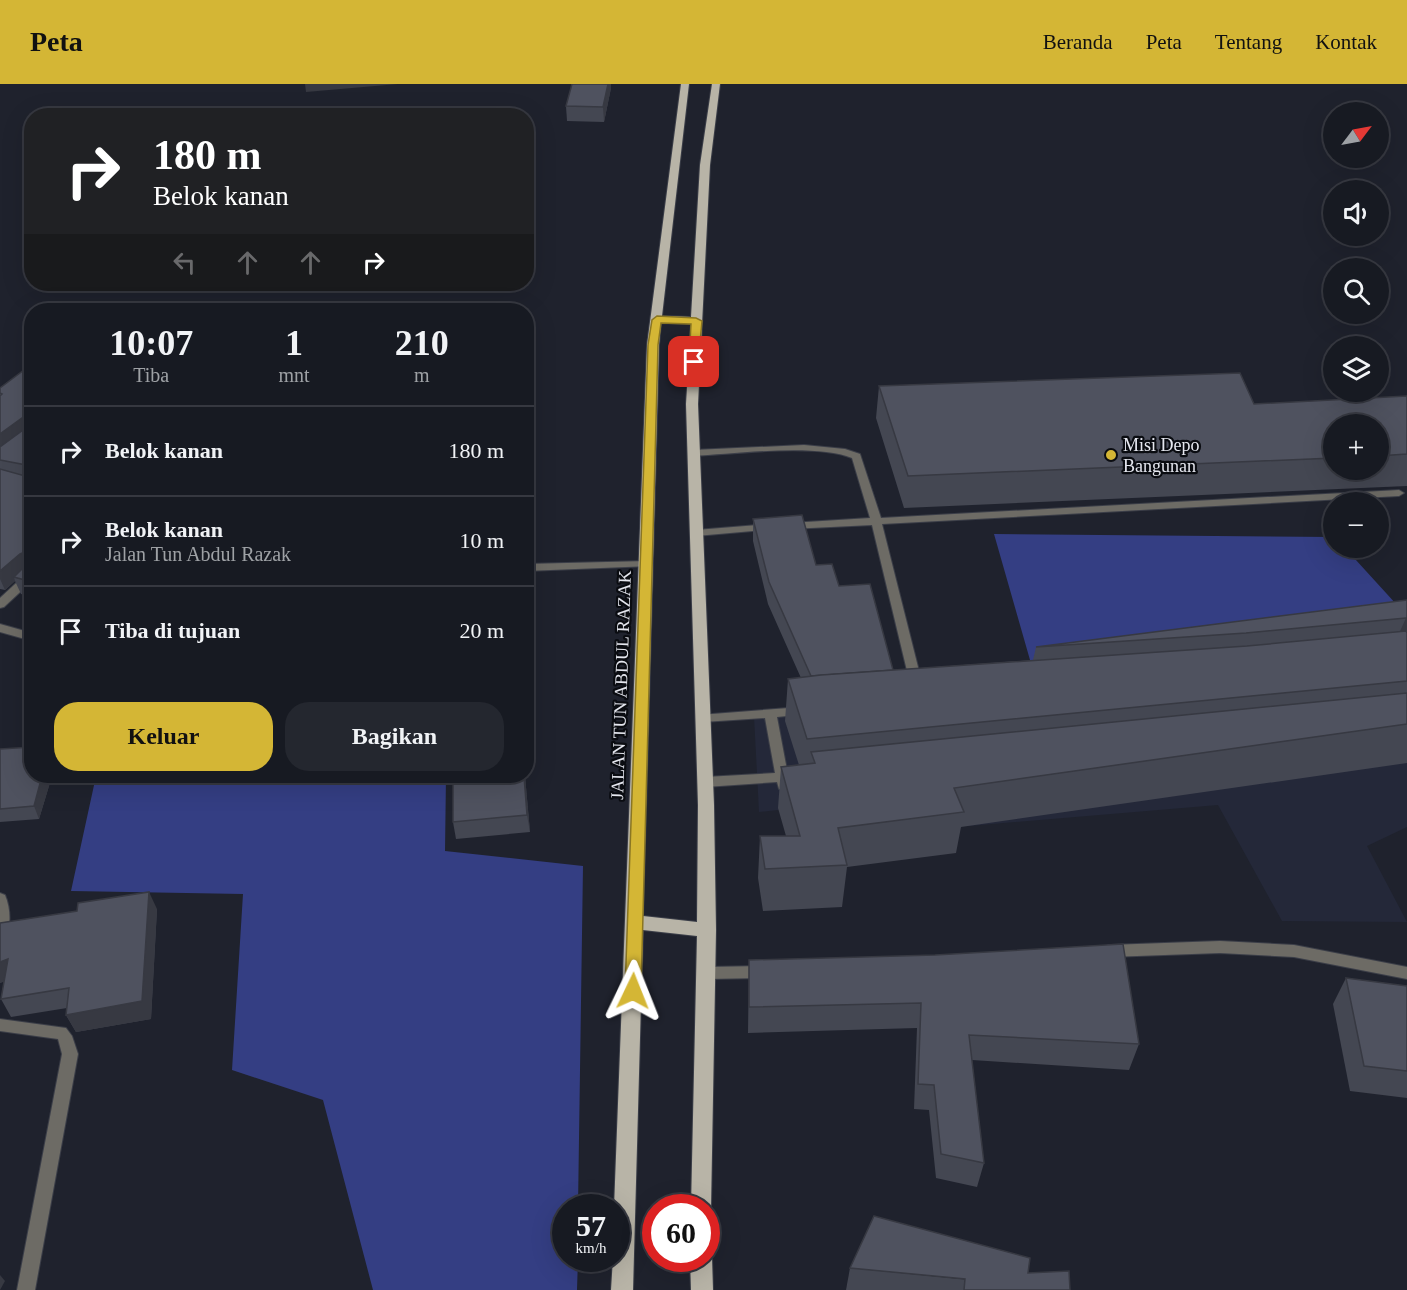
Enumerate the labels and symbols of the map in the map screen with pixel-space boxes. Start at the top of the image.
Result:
north arrow [1323,102,1389,168]
pin [668,336,719,387]
place label: Misi Depo Bangunan [1123,435,1200,476]
marker: Misi Depo Bangunan [1104,448,1118,462]
street label: JALAN TUN ABDUL RAZAK [607,570,635,800]
position arrow [601,959,665,1023]
speed limit sign: 60 [642,1194,720,1272]

